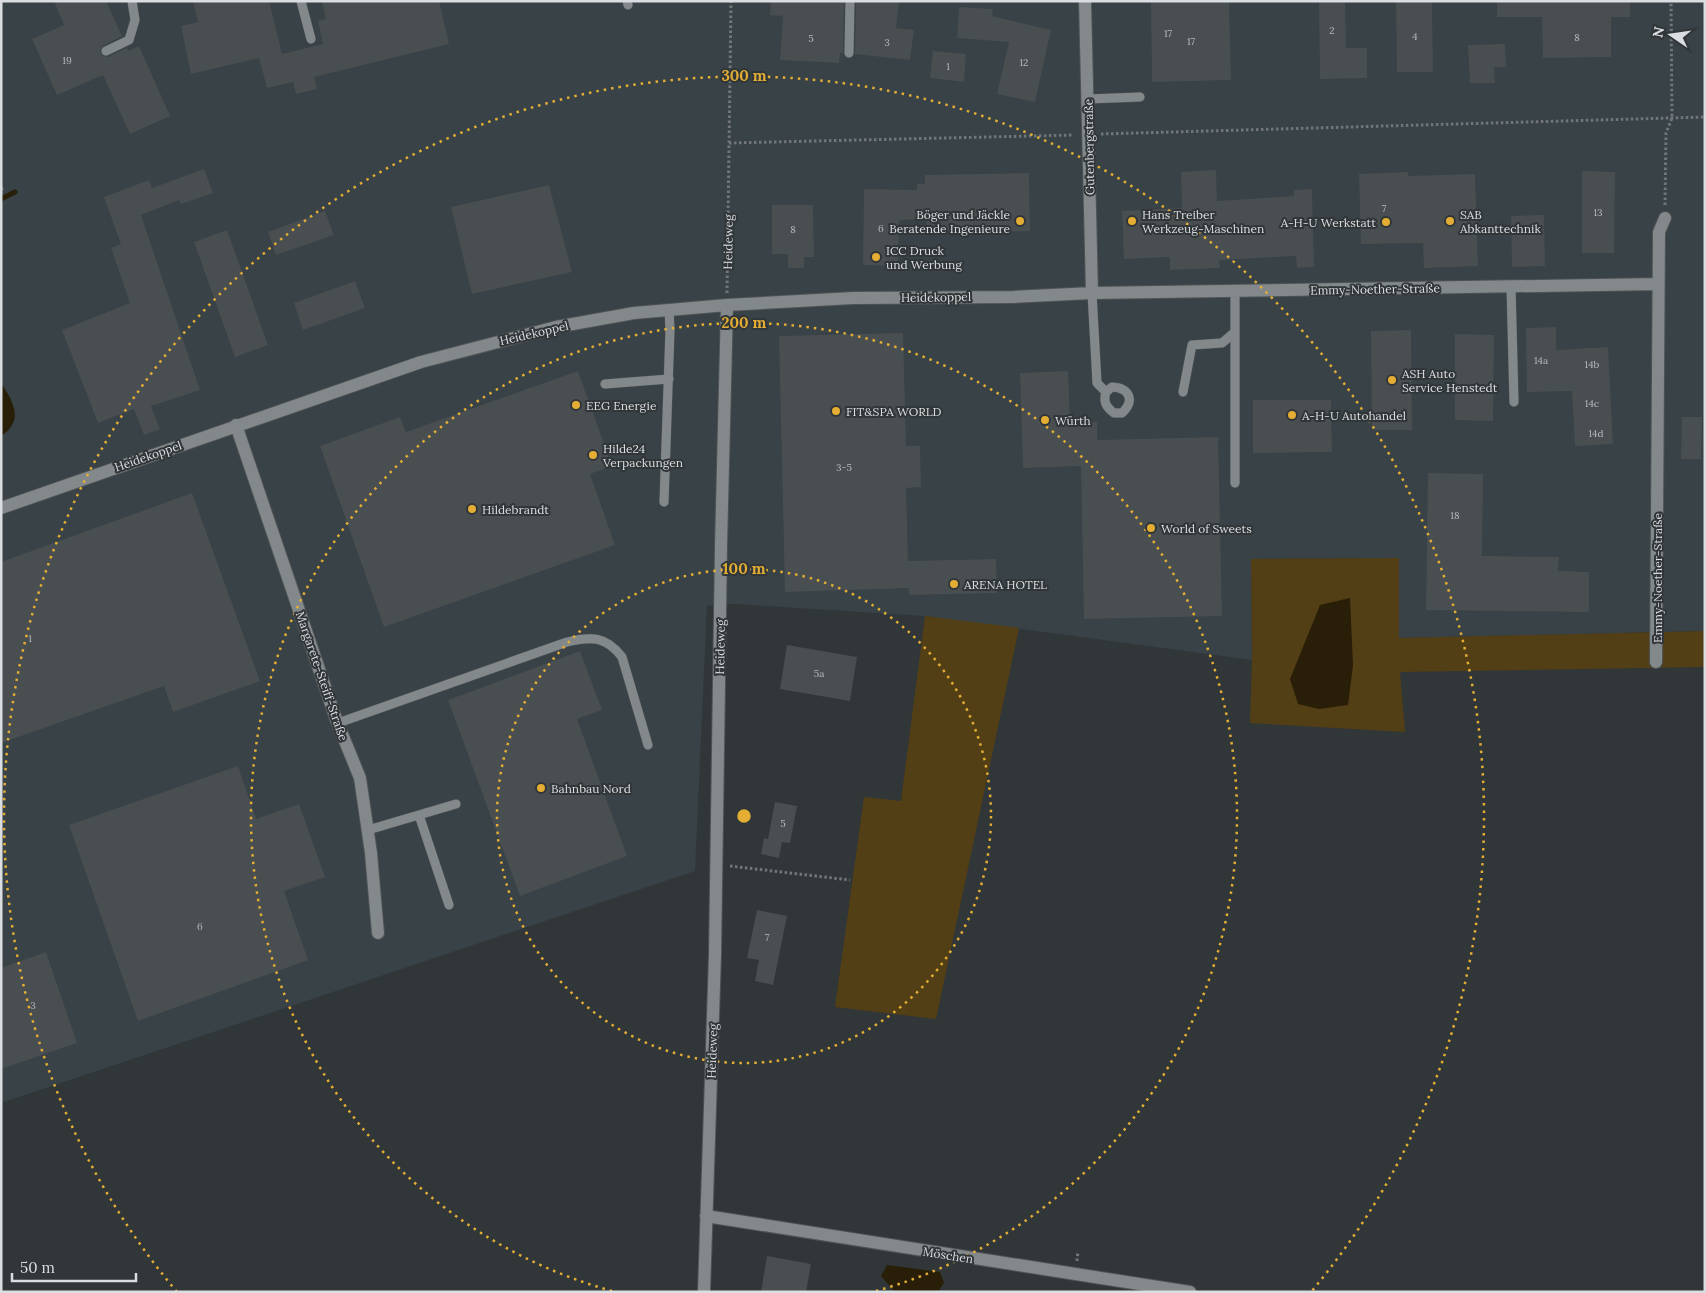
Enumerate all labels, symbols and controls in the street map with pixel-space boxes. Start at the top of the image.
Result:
north arrow [1646,10,1696,60]
house number: 2 [1329,24,1335,37]
text: N [1648,25,1668,39]
house number: 17 [1164,27,1173,40]
house number: 4 [1412,30,1418,43]
house number: 8 [1574,31,1580,44]
house number: 5 [808,32,814,45]
house number: 17 [1187,35,1196,48]
house number: 3 [884,36,890,49]
house number: 19 [62,54,72,67]
house number: 12 [1019,56,1029,69]
house number: 1 [946,60,950,73]
text: 300 m [721,66,767,85]
street label: Gutenbergstraße [1081,98,1097,195]
house number: 7 [1382,202,1387,215]
house number: 13 [1593,206,1603,219]
place label: Böger und Jäckle Beratende Ingenieure [889,207,1010,236]
place label: Hans Treiber Werkzeug-Maschinen [1142,207,1264,236]
place label: SAB Abkanttechnik [1459,207,1541,236]
street label: Heideweg [720,214,736,270]
marker: Böger und Jäckle Beratende Ingenieure [1014,215,1026,227]
marker: Hans Treiber Werkzeug-Maschinen [1126,215,1138,227]
place label: A-H-U Werkstatt [1280,215,1376,230]
marker: SAB Abkanttechnik [1444,215,1456,227]
marker: A-H-U Werkstatt [1380,216,1392,228]
house number: 6 [878,222,884,235]
house number: 8 [790,223,796,236]
place label: ICC Druck und Werbung [886,243,962,272]
marker: ICC Druck und Werbung [870,251,882,263]
street label: Emmy-Noether-Straße [1310,280,1441,298]
street label: Heidekoppel [901,289,971,305]
text: 200 m [722,313,767,332]
street label: Heidekoppel [498,318,570,348]
house number: 14a [1534,354,1548,367]
house number: 14b [1585,358,1600,371]
place label: ASH Auto Service Henstedt [1401,366,1498,395]
marker: ASH Auto Service Henstedt [1386,374,1398,386]
house number: 14c [1585,397,1599,410]
place label: EEG Energie [586,398,657,413]
marker: EEG Energie [570,399,582,411]
place label: FIT&SPA WORLD [846,404,942,419]
marker: FIT&SPA WORLD [830,405,842,417]
place label: A-H-U Autohandel [1301,408,1406,423]
marker: A-H-U Autohandel [1286,409,1298,421]
place label: Würth [1055,413,1091,428]
marker: Würth [1039,414,1051,426]
house number: 14d [1588,427,1604,440]
street label: Heidekoppel [112,437,184,475]
place label: Hilde24 Verpackungen [602,441,683,470]
marker: Hilde24 Verpackungen [587,449,599,461]
house number: 3-5 [836,461,852,474]
place label: Hildebrandt [482,502,549,517]
marker: Hildebrandt [466,503,478,515]
house number: 18 [1450,509,1460,522]
street label: Emmy-Noether-Straße [1650,513,1665,643]
place label: World of Sweets [1161,521,1252,536]
marker: World of Sweets [1145,522,1157,534]
text: 100 m [723,559,766,578]
place label: ARENA HOTEL [963,577,1047,592]
marker: ARENA HOTEL [948,578,960,590]
street label: Margarete-Steiff-Straße [293,609,351,743]
street label: Heideweg [712,619,728,675]
house number: 1 [28,632,32,645]
house number: 5a [814,667,824,680]
place label: Bahnbau Nord [551,781,631,796]
marker: Bahnbau Nord [535,782,547,794]
centre of rings [735,807,753,825]
house number: 5 [780,817,786,830]
house number: 6 [197,920,203,933]
house number: 7 [765,931,770,944]
house number: 3 [30,999,36,1012]
street label: Heideweg [704,1023,720,1079]
street label: Möschen [922,1244,974,1266]
scale bar [12,1250,136,1282]
text: 50 m [20,1258,55,1277]

